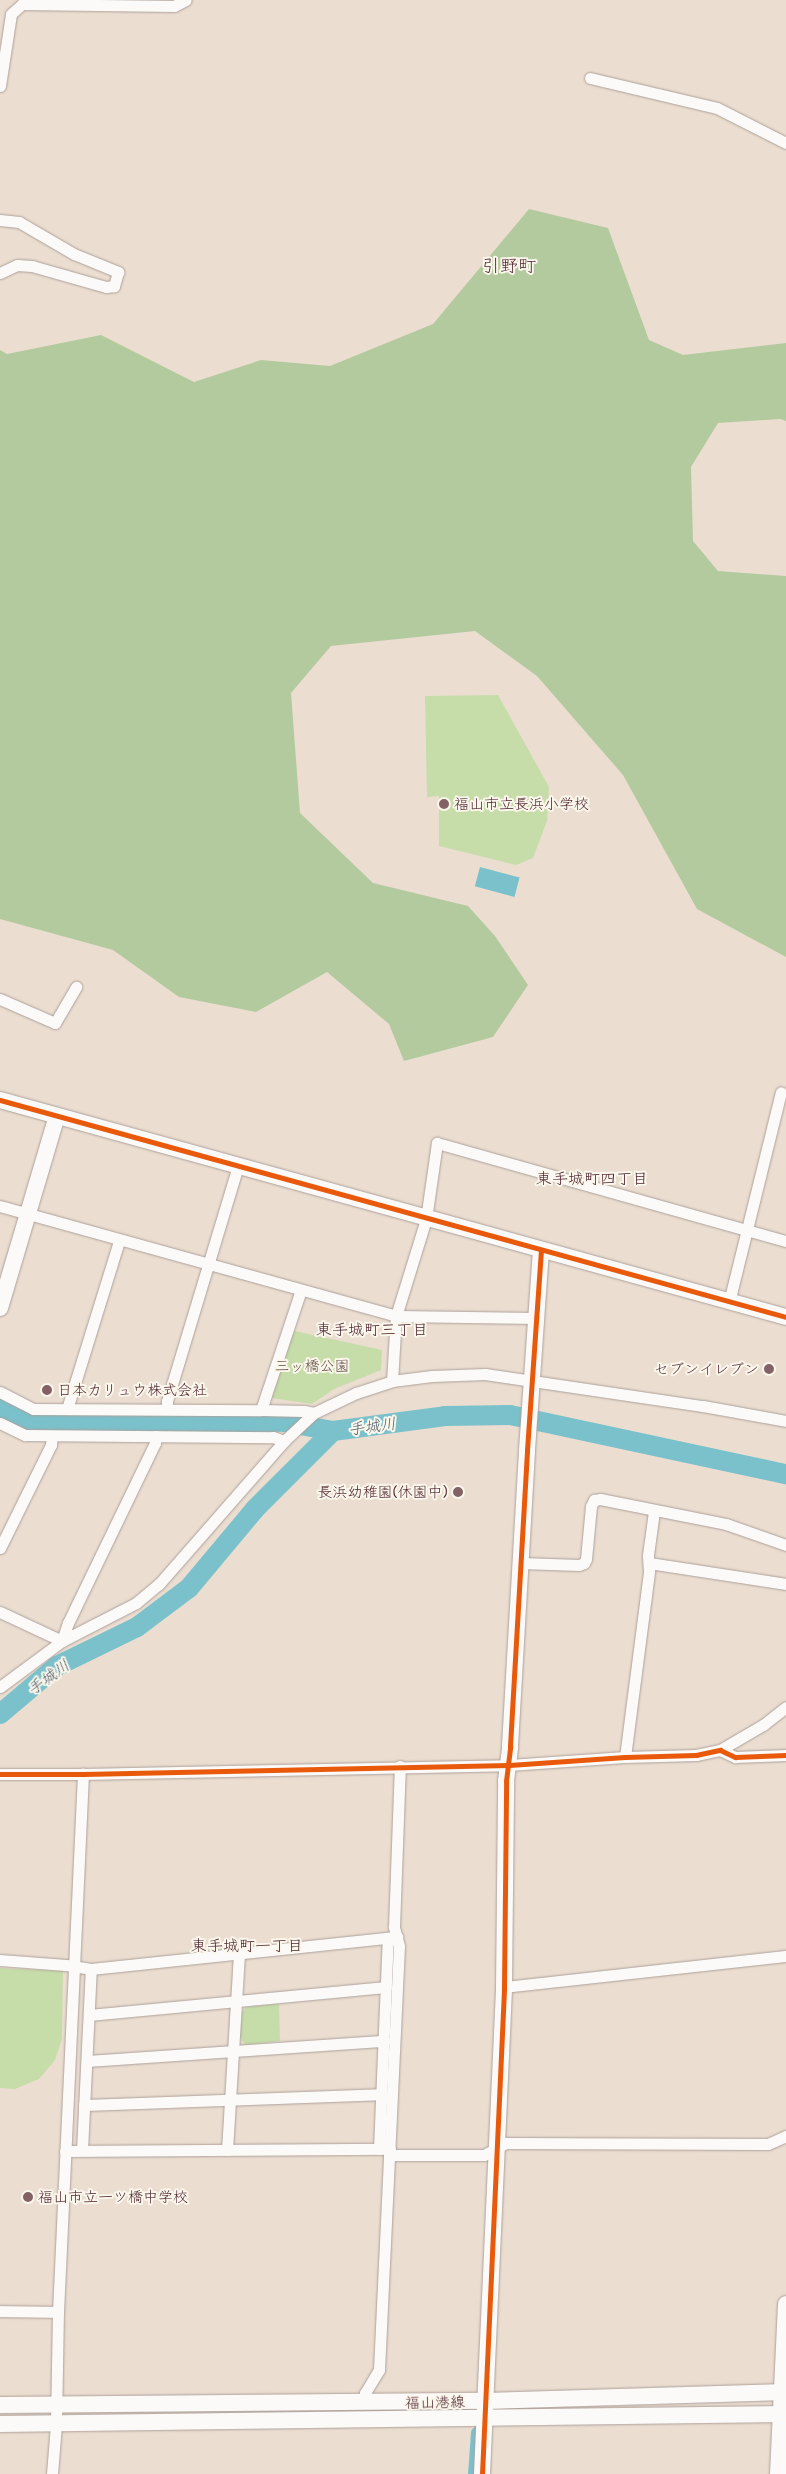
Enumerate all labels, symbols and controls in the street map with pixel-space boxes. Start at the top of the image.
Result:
district label: 引野町 [482,255,536,277]
place label: 福山市立長浜小学校 [454,795,589,813]
marker: 福山市立長浜小学校 [438,798,450,810]
district label: 東手城町四丁目 [536,1168,648,1188]
district label: 東手城町三丁目 [316,1319,428,1339]
park label: 三ッ橋公園 [275,1357,349,1375]
place label: セブンイレブン [654,1360,759,1378]
marker: セブンイレブン [763,1363,775,1375]
place label: 日本カリュウ株式会社 [57,1381,207,1399]
marker: 日本カリュウ株式会社 [41,1384,53,1396]
water label: 手城川 [347,1413,397,1439]
place label: 長浜幼稚園(休園中) [318,1483,448,1501]
marker: 長浜幼稚園(休園中) [452,1486,464,1498]
water label: 手城川 [23,1655,73,1699]
district label: 東手城町一丁目 [191,1935,303,1955]
place label: 福山市立一ツ橋中学校 [38,2188,188,2206]
marker: 福山市立一ツ橋中学校 [22,2191,34,2203]
street label: 福山港線 [405,2392,465,2412]

